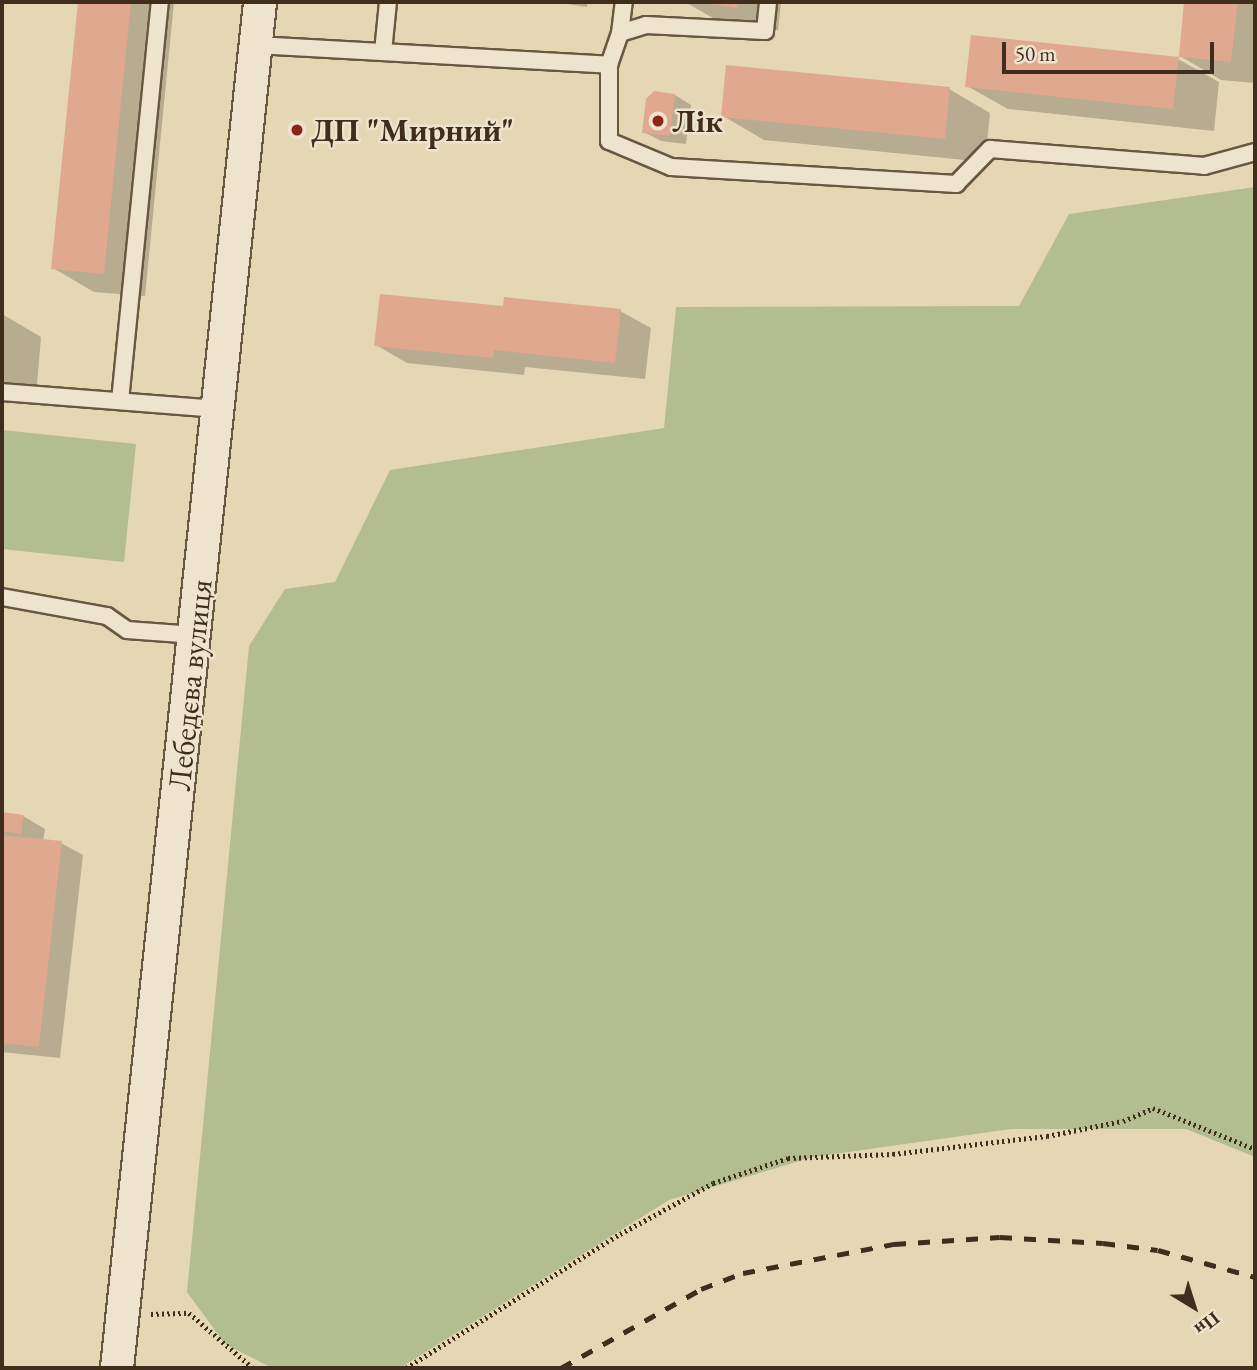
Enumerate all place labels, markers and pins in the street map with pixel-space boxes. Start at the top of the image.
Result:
place label: Лік [672,102,723,140]
place label: ДП "Мирний" [311,111,514,149]
marker: Лік [650,113,666,129]
marker: ДП "Мирний" [289,122,305,138]

